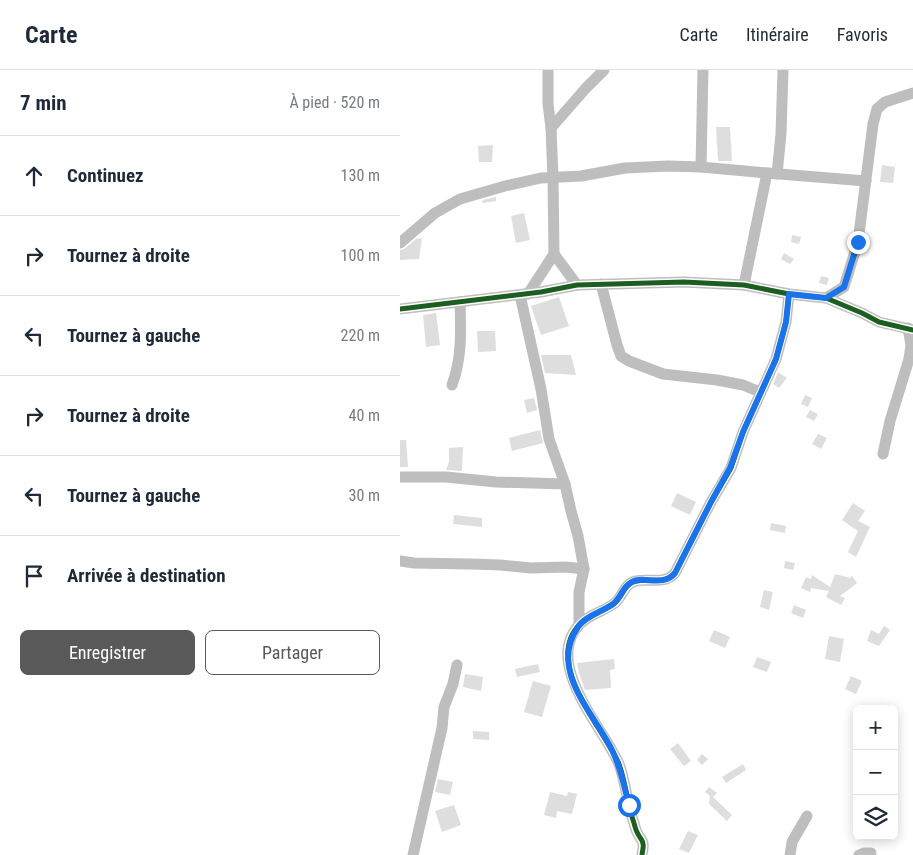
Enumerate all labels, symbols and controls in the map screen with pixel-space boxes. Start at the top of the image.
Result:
text: Carte [25,21,77,49]
text: Carte [679,24,718,45]
text: Itinéraire [746,24,809,45]
text: Favoris [837,24,888,45]
text: 7 min [20,91,67,115]
text: À pied · 520 m [289,93,380,112]
icon: ahead [20,162,48,190]
text: Continuez [67,164,144,187]
text: 130 m [341,166,380,185]
route end [847,231,870,254]
icon: right [20,242,48,270]
text: Tournez à droite [67,244,190,267]
text: 100 m [341,246,380,265]
icon: left [20,322,48,350]
text: Tournez à gauche [67,324,200,347]
text: 220 m [341,326,380,345]
icon: right [20,402,48,430]
text: Tournez à droite [67,404,190,427]
text: 40 m [348,406,380,425]
icon: left [20,482,48,510]
text: Tournez à gauche [67,484,200,507]
text: 30 m [348,486,380,505]
icon: arrive [20,562,48,590]
text: Arrivée à destination [67,564,226,587]
button: Enregistrer [20,630,195,675]
button: Partager [205,630,380,675]
map controls [853,705,898,840]
button: + [853,705,898,750]
button: − [853,750,898,795]
route start [618,794,641,817]
button: layers [853,795,898,840]

